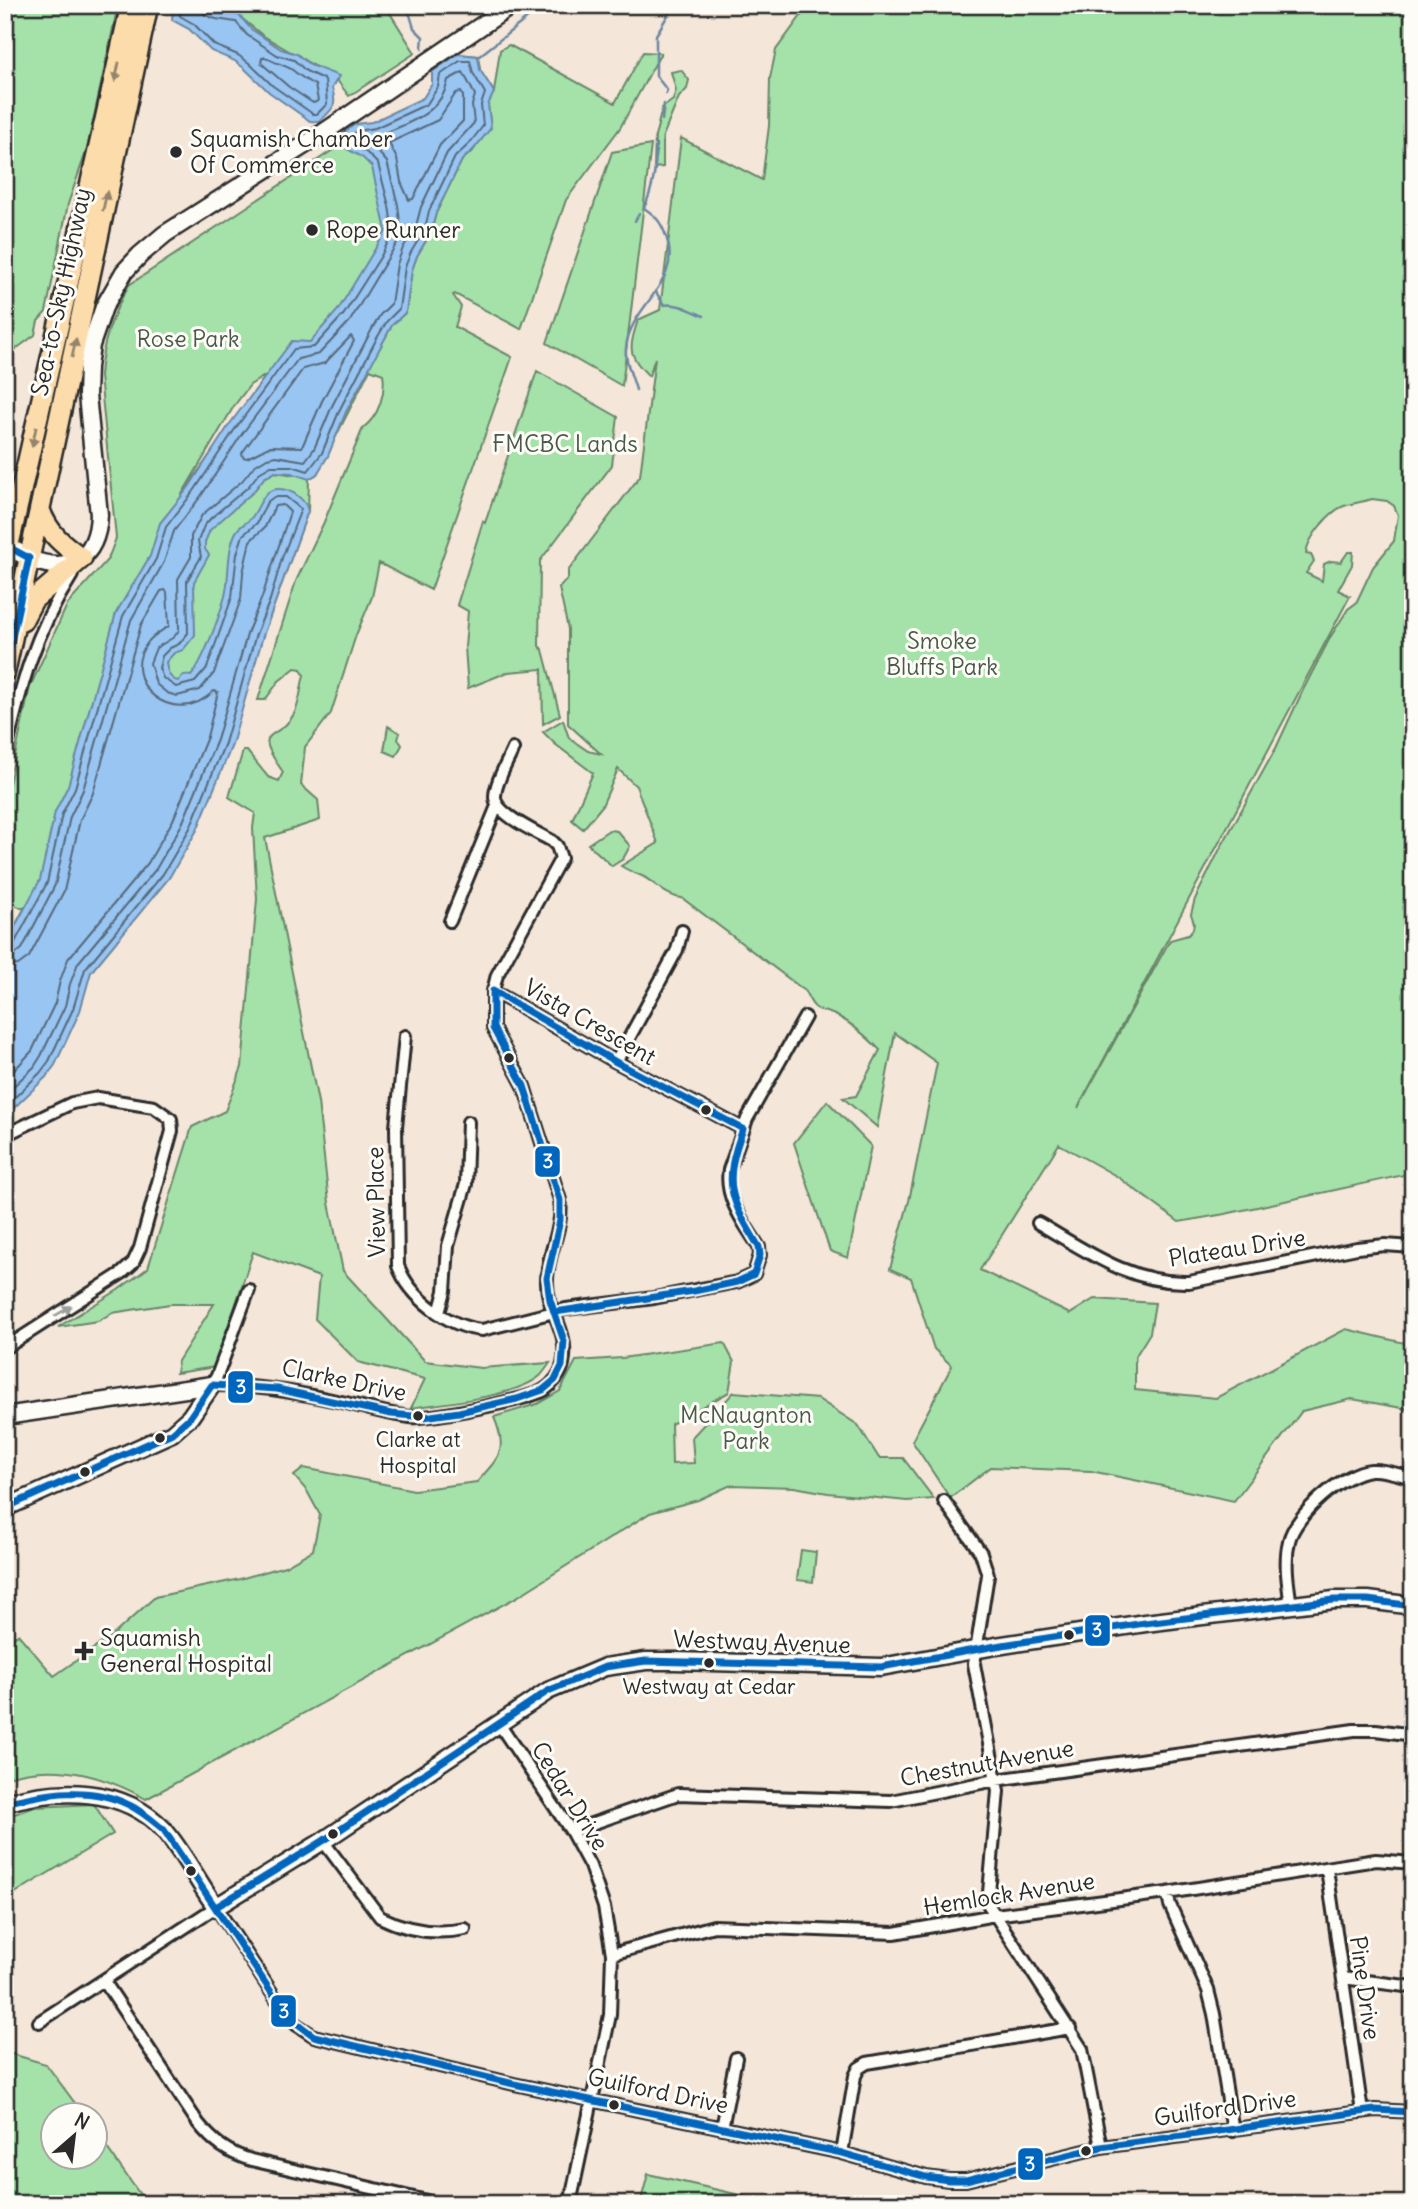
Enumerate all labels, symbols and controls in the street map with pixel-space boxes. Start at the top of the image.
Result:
one-way arrow [111,61,122,83]
place label: Squamish Chamber Of Commerce [190,124,393,179]
marker: Squamish Chamber Of Commerce [168,144,184,160]
street label: Sea-to-Sky Highway [24,185,97,399]
one-way arrow [100,190,111,212]
place label: Rope Runner [326,215,461,244]
marker: Rope Runner [304,222,320,238]
park label: Rose Park [136,324,240,353]
one-way arrow [68,337,79,359]
one-way arrow [29,426,40,448]
park label: FMCBC Lands [492,429,638,458]
park label: Smoke Bluffs Park [886,626,998,681]
street label: Vista Crescent [519,972,662,1071]
unlabelled marker [502,1051,516,1065]
unlabelled marker [699,1103,713,1117]
line badge: 3 [534,1145,561,1178]
street label: View Place [360,1146,391,1258]
text: 3 [543,1149,553,1173]
street label: Plateau Drive [1166,1222,1308,1273]
one-way arrow [53,1305,72,1318]
street label: Clarke Drive [279,1352,409,1407]
line badge: 3 [227,1370,254,1404]
text: 3 [236,1375,246,1399]
park label: McNaugnton Park [680,1400,812,1455]
marker: Clarke at Hospital [411,1409,425,1423]
place label: Clarke at Hospital [375,1426,461,1479]
unlabelled marker [153,1431,167,1445]
unlabelled marker [78,1465,92,1479]
line badge: 3 [1084,1614,1111,1647]
text: 3 [1092,1618,1102,1642]
place label: Squamish General Hospital [100,1623,272,1678]
street label: Westway Avenue [673,1624,851,1659]
unlabelled marker [1062,1628,1076,1642]
marker: Squamish General Hospital [74,1641,94,1661]
marker: Westway at Cedar [702,1656,716,1670]
place label: Westway at Cedar [622,1673,796,1700]
street label: Chestnut Avenue [898,1733,1076,1792]
street label: Cedar Drive [526,1736,615,1856]
unlabelled marker [326,1827,340,1841]
unlabelled marker [184,1864,198,1878]
street label: Hemlock Avenue [921,1866,1097,1921]
street label: Pine Drive [1344,1934,1387,2042]
line badge: 3 [270,1994,297,2028]
text: 3 [279,1999,289,2023]
street label: Guilford Drive [585,2061,731,2120]
street label: Guilford Drive [1152,2083,1298,2132]
unlabelled marker [607,2098,621,2112]
north arrow [38,2100,108,2170]
text: N [71,2107,93,2135]
unlabelled marker [1079,2144,1093,2158]
line badge: 3 [1017,2147,1044,2181]
text: 3 [1025,2152,1035,2176]

